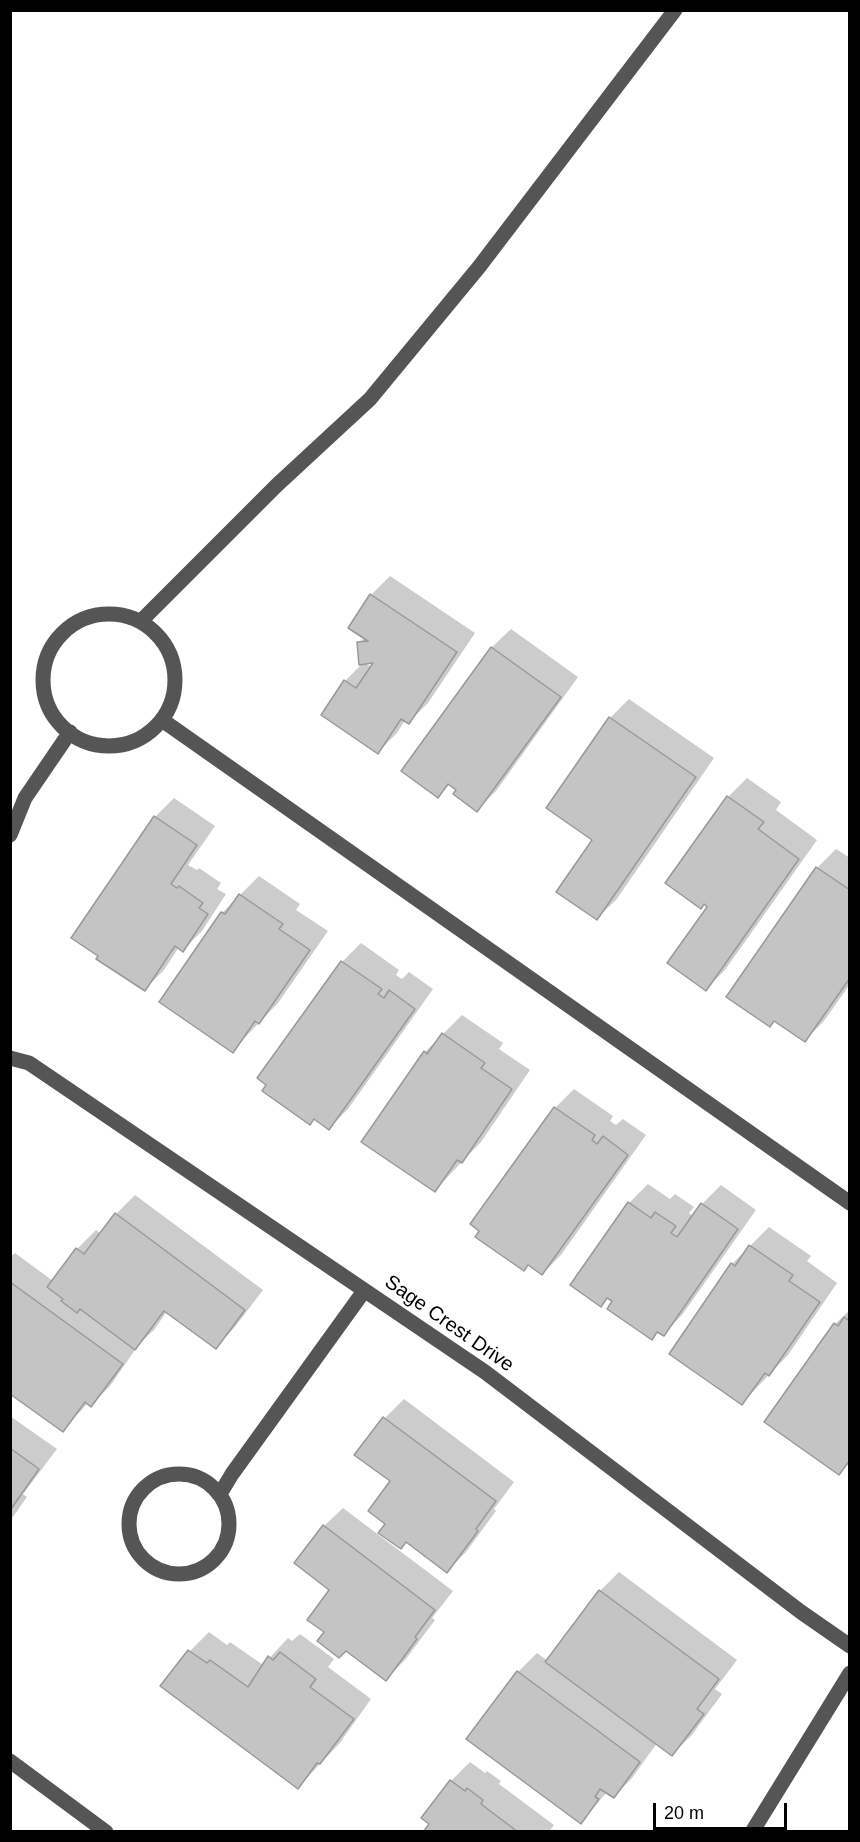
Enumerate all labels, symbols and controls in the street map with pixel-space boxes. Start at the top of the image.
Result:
street label: Sage Crest Drive [380,1270,518,1378]
scale bar [656,1791,790,1829]
text: 20 m [664,1803,704,1823]

